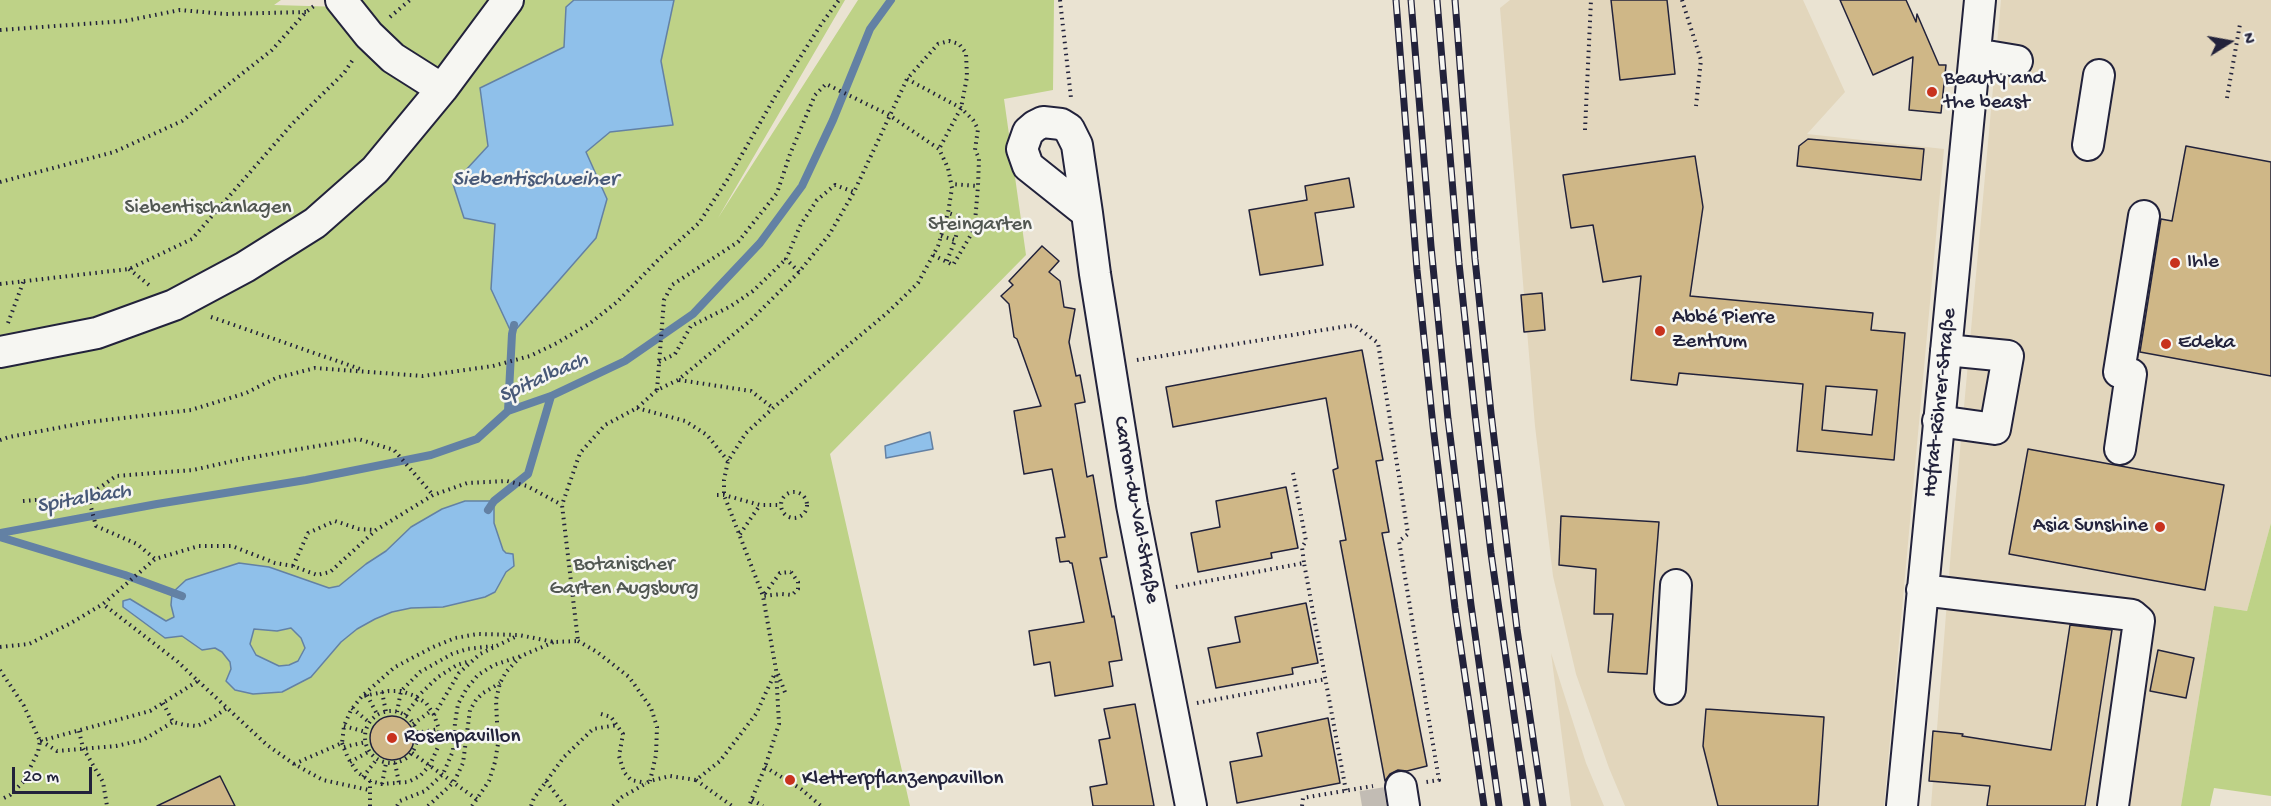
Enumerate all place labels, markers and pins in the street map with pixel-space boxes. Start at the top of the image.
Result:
place label: Beauty and the beast [1944,67,2045,117]
marker: Beauty and the beast [1925,85,1939,99]
place label: Ihle [2187,250,2219,276]
marker: Ihle [2168,256,2182,270]
place label: Abbé Pierre Zentrum [1672,306,1775,356]
marker: Abbé Pierre Zentrum [1653,324,1667,338]
place label: Edeka [2178,331,2235,357]
marker: Edeka [2159,337,2173,351]
place label: Asia Sunshine [2033,514,2148,540]
marker: Asia Sunshine [2153,520,2167,534]
place label: Rosenpavillon [404,725,520,751]
marker: Rosenpavillon [385,731,399,745]
place label: Kletterpflanzenpavillon [802,767,1003,793]
marker: Kletterpflanzenpavillon [783,773,797,787]

